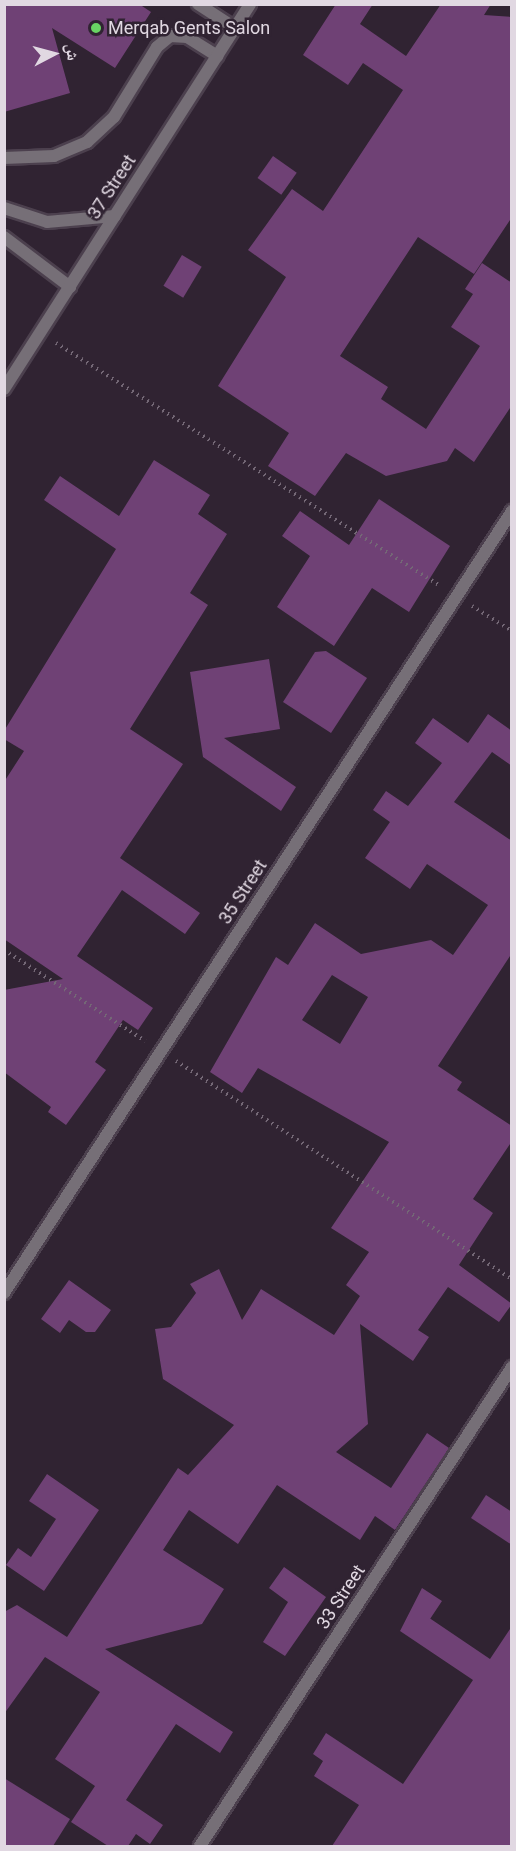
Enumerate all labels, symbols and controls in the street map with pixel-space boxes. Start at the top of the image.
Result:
place label: Merqab Gents Salon [108,17,270,39]
marker: Merqab Gents Salon [89,21,103,35]
north arrow [24,24,84,84]
text: ش [62,43,83,61]
street label: 37 Street [83,151,141,223]
street label: 35 Street [214,856,272,928]
street label: 33 Street [312,1561,370,1633]

